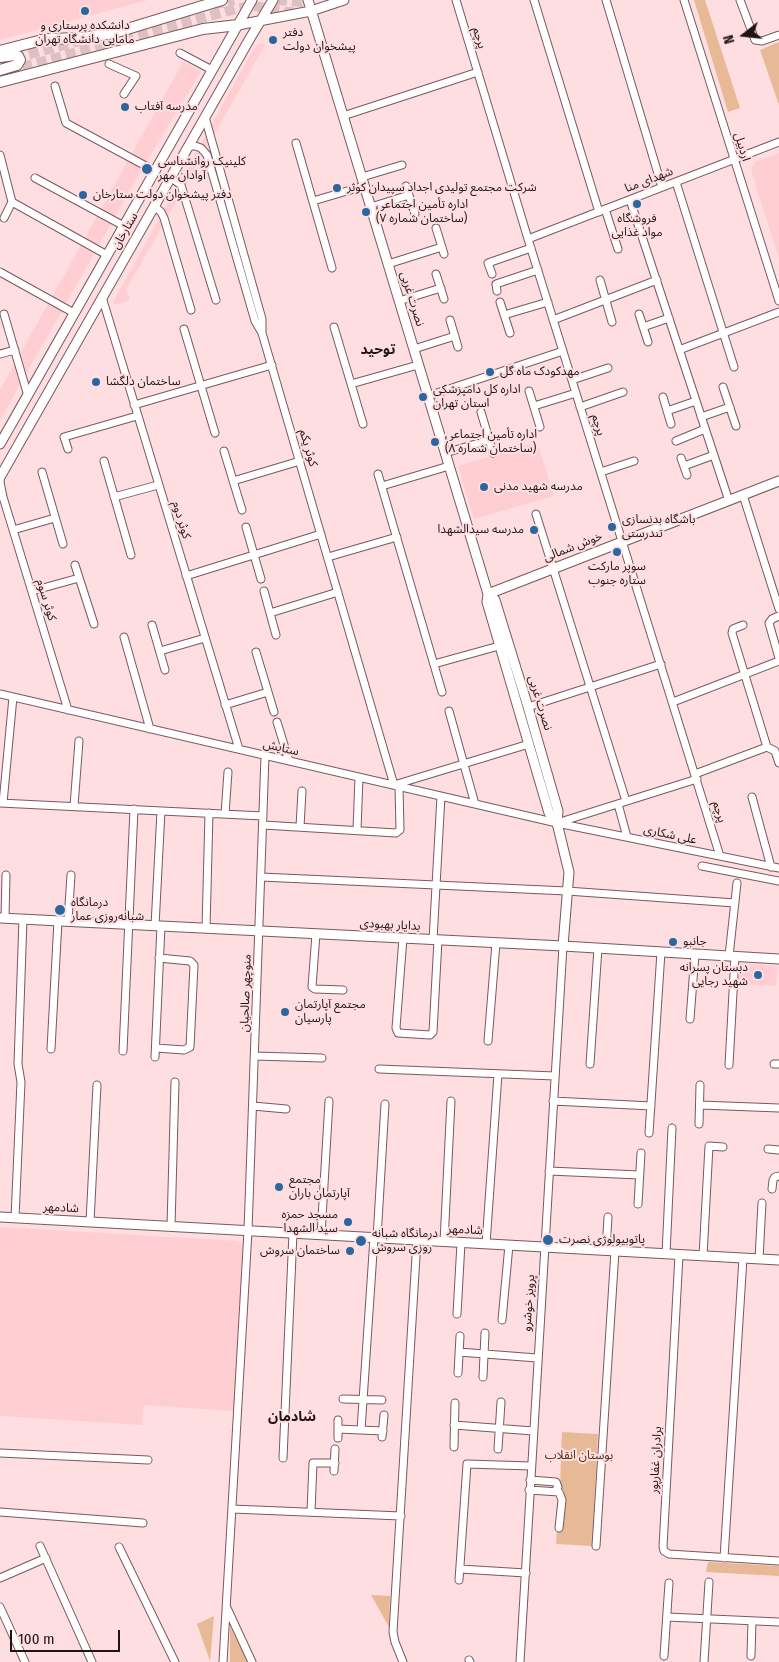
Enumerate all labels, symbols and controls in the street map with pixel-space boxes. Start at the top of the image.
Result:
marker: دانشکده پرستاری و مامایی دانشگاه تهران [79,5,91,17]
north arrow [719,10,769,60]
place label: دانشکده پرستاری و مامایی دانشگاه تهران [35,19,135,47]
place label: دفتر پیشخوان دولت [283,26,356,54]
street label: پرچم [469,26,489,50]
text: N [720,33,738,46]
marker: دفتر پیشخوان دولت [267,34,279,46]
place label: مدرسه آفتاب [135,100,198,114]
marker: مدرسه آفتاب [119,101,131,113]
street label: اردبیل [731,131,753,163]
place label: کلینیک روانشناسی آوادان مهر [158,155,246,183]
marker: کلینیک روانشناسی آوادان مهر [140,162,154,176]
street label: شهدای منا [623,164,675,196]
place label: شرکت مجتمع تولیدی اجداد سپیدان کوثر [347,181,537,195]
marker: شرکت مجتمع تولیدی اجداد سپیدان کوثر [331,182,343,194]
place label: دفتر پیشخوان دولت ستارخان [93,188,232,202]
marker: دفتر پیشخوان دولت ستارخان [77,189,89,201]
place label: اداره تأمین اجتماعی (ساختمان شماره ۷) [376,198,468,226]
marker: فروشگاه مواد غذایی [631,198,643,210]
marker: اداره تأمین اجتماعی (ساختمان شماره ۷) [360,206,372,218]
street label: ستارخان [109,210,141,252]
place label: فروشگاه مواد غذایی [611,212,663,240]
street label: نصرت غربی [397,270,427,328]
district label: توحید [361,342,395,358]
place label: مهدکودک ماه گل [500,365,580,379]
marker: مهدکودک ماه گل [484,366,496,378]
place label: ساختمان دلگشا [106,375,181,389]
marker: ساختمان دلگشا [90,376,102,388]
place label: اداره کل دامپزشکی استان تهران [433,383,521,411]
marker: اداره کل دامپزشکی استان تهران [417,391,429,403]
street label: پرچم [588,413,608,437]
street label: کوثر یکم [296,428,320,468]
place label: اداره تأمین اجتماعی (ساختمان شماره ۸) [445,428,537,456]
marker: اداره تأمین اجتماعی (ساختمان شماره ۸) [429,436,441,448]
place label: مدرسه شهید مدنی [494,480,583,494]
marker: مدرسه شهید مدنی [478,481,490,493]
street label: کوثر دوم [168,499,194,541]
place label: باشگاه بدنسازی تندرستی [622,513,695,541]
marker: باشگاه بدنسازی تندرستی [606,521,618,533]
place label: مدرسه سیدالشهدا [437,523,524,537]
marker: مدرسه سیدالشهدا [528,524,540,536]
street label: خوش شمالی [542,529,604,565]
marker: سوپر مارکت ستاره جنوب [611,546,623,558]
place label: سوپر مارکت ستاره جنوب [588,560,646,588]
street label: کوثر سوم [33,578,59,622]
street label: نصرت غربی [525,674,555,732]
street label: ستایش [262,737,300,759]
street label: پرچم [709,800,729,824]
street label: علی شکاری [642,822,698,848]
place label: درمانگاه شبانه‌روزی عمار [71,896,144,924]
marker: درمانگاه شبانه‌روزی عمار [53,903,67,917]
street label: بدایار بهبودی [359,916,421,934]
place label: جانبو [683,935,707,949]
marker: جانبو [667,936,679,948]
street label: منوچهر صالحیان [237,954,255,1032]
place label: دبستان پسرانه شهید رجایی [680,961,748,989]
marker: دبستان پسرانه شهید رجایی [752,969,764,981]
place label: مجتمع آپارتمان پارسیان [295,998,366,1026]
marker: مجتمع آپارتمان پارسیان [279,1006,291,1018]
place label: مجتمع آپارتمان باران [289,1173,350,1201]
marker: مجتمع آپارتمان باران [273,1181,285,1193]
street label: شادمهر [43,1200,79,1216]
place label: مسجد حمزه سید الشهدا [282,1208,338,1236]
marker: مسجد حمزه سید الشهدا [342,1216,354,1228]
street label: شادمهر [447,1222,483,1238]
place label: درمانگاه شبانه روزی سروش [372,1227,438,1255]
marker: پاتوبیولوژی نصرت [541,1233,555,1247]
place label: پاتوبیولوژی نصرت [559,1233,645,1247]
marker: درمانگاه شبانه روزی سروش [354,1234,368,1248]
place label: ساختمان سروش [260,1244,340,1258]
marker: ساختمان سروش [344,1245,356,1257]
street label: پرویز خوشرو [520,1274,538,1332]
district label: شادمان [268,1409,316,1425]
street label: برادران غفارپور [647,1426,665,1494]
park label: بوستان انقلاب [545,1449,613,1463]
scale bar [12,1620,122,1652]
text: 100 m [18,1630,55,1648]

